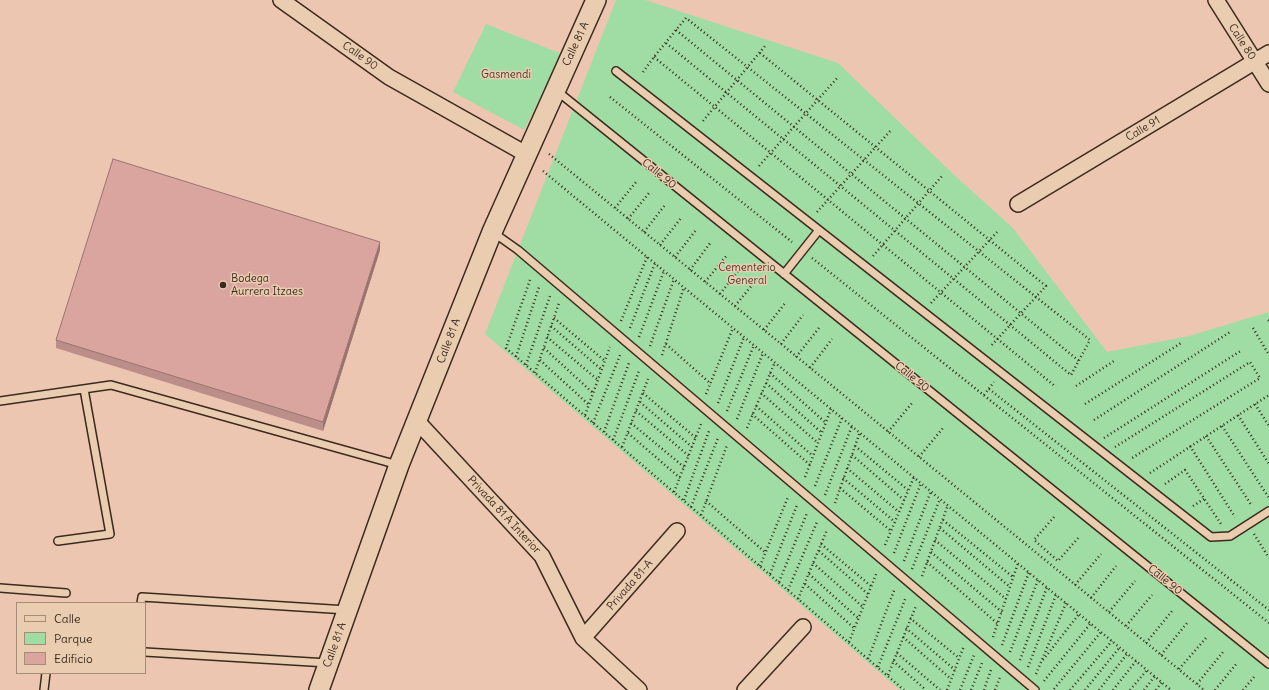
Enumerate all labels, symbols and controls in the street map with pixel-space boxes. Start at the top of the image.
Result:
street label: Calle 81 A [560,20,592,68]
street label: Calle 80 [1225,21,1259,63]
street label: Calle 90 [340,39,380,73]
park label: Gasmendi [481,68,531,82]
street label: Calle 91 [1123,114,1163,144]
street label: Calle 90 [639,156,679,192]
park label: Cementerio General [718,261,776,287]
place label: Bodega Aurrera Itzaes [231,272,303,298]
marker: Bodega Aurrera Itzaes [218,280,228,290]
street label: Calle 81 A [434,317,464,365]
street label: Calle 90 [892,359,932,395]
street label: Privada 81 A Interior [465,473,543,557]
street label: Privada 81-A [604,557,656,613]
street label: Calle 90 [1145,562,1185,598]
legend [16,602,146,674]
text: Calle [54,611,81,626]
street label: Calle 81 A [321,621,349,669]
text: Parque [54,631,93,646]
text: Edificio [54,651,93,666]

